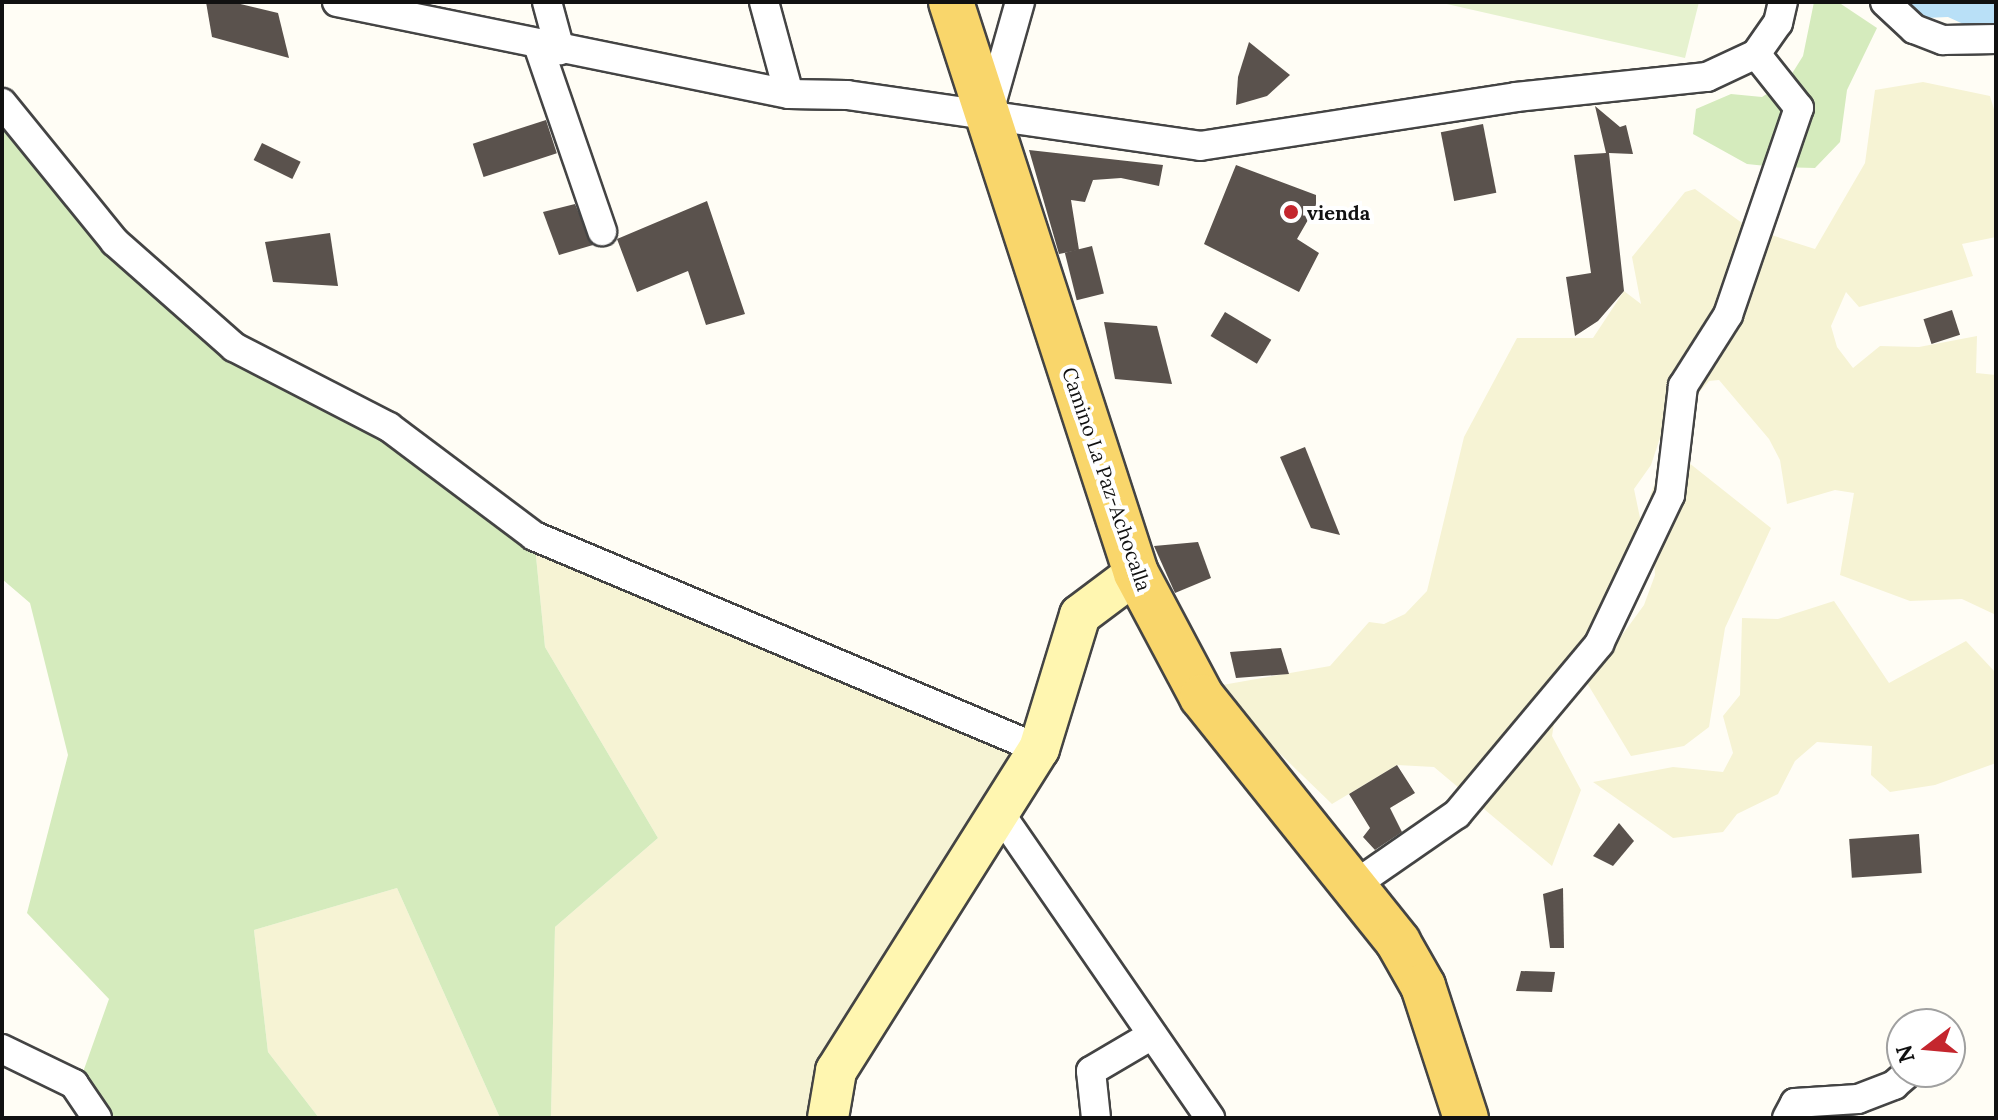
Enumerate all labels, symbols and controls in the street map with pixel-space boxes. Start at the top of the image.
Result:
place label: vienda [1307,200,1370,224]
marker: vienda [1282,203,1300,221]
street label: Camino La Paz-Achocalla [1057,364,1157,594]
north arrow [1886,1008,1966,1088]
text: N [1889,1042,1921,1066]

